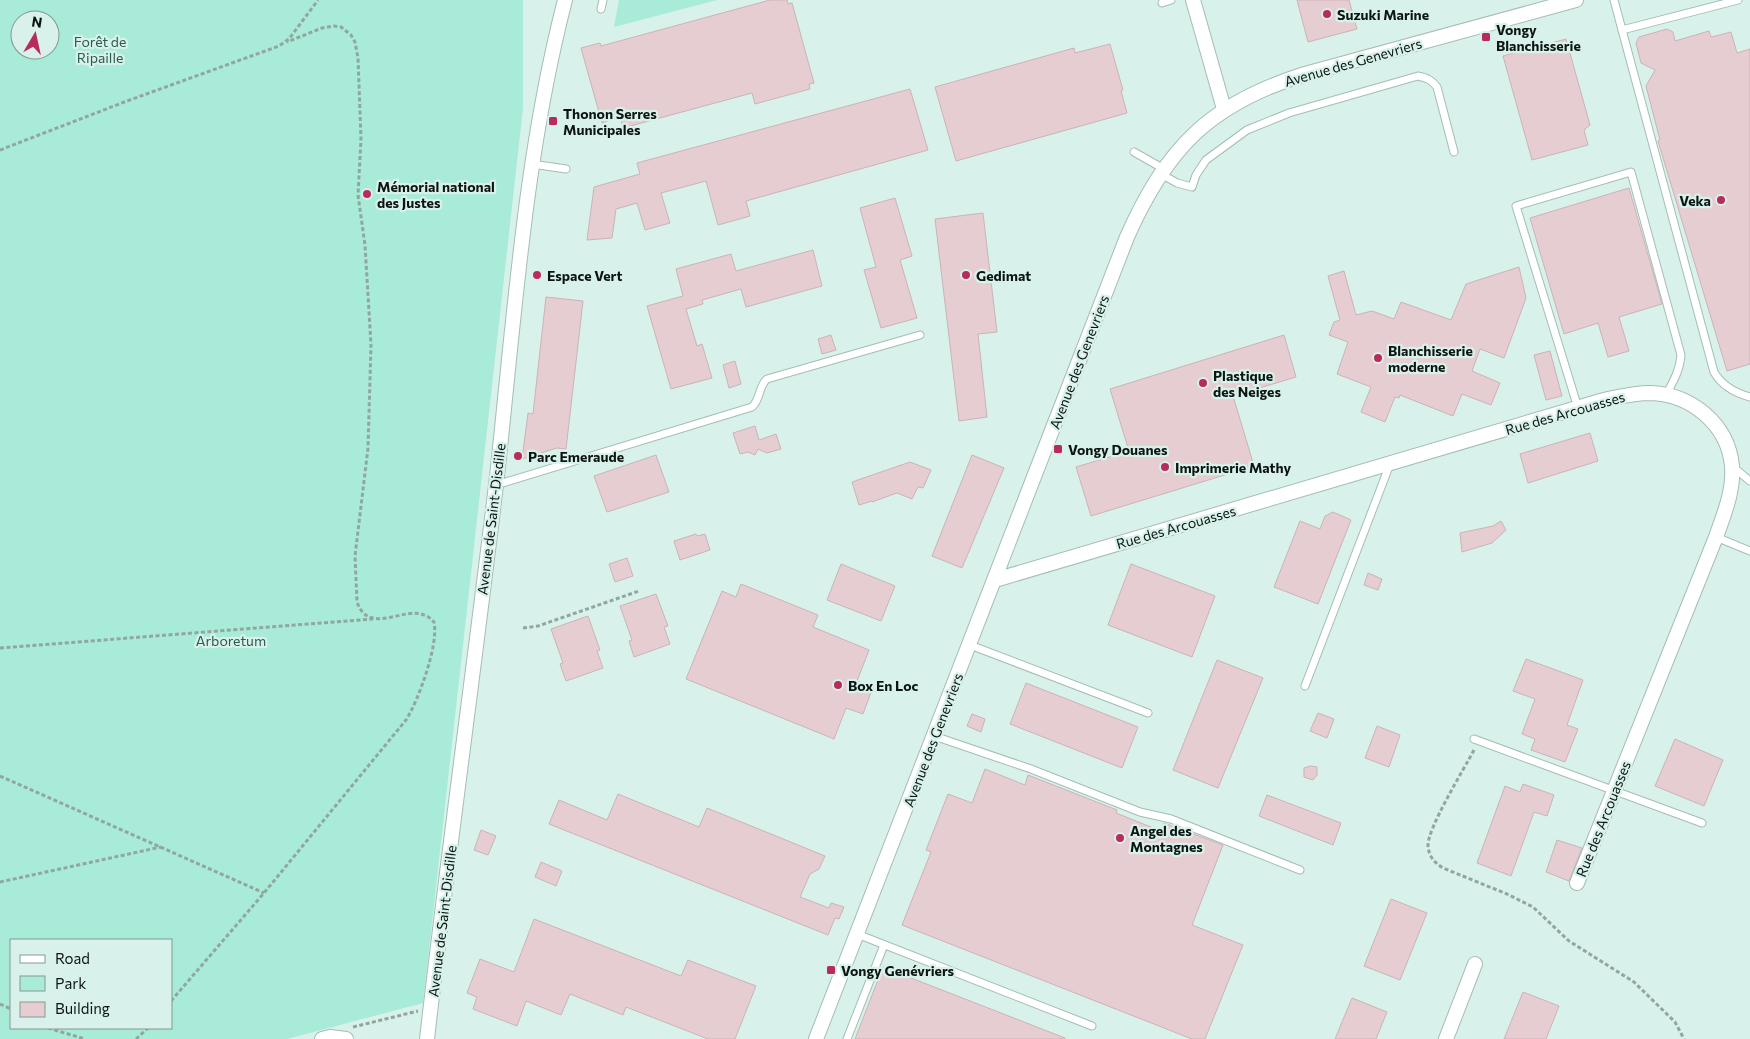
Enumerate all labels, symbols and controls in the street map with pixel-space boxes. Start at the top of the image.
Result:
place label: Suzuki Marine [1337,6,1429,23]
marker: Suzuki Marine [1321,8,1333,20]
north arrow [10,10,60,60]
text: N [31,12,44,31]
place label: Vongy Blanchisserie [1496,21,1581,54]
marker: Vongy Blanchisserie [1480,31,1492,43]
park label: Forêt de Ripaille [74,33,126,66]
street label: Avenue des Genevriers [1282,34,1424,90]
place label: Thonon Serres Municipales [563,105,657,138]
marker: Thonon Serres Municipales [547,115,559,127]
place label: Mémorial national des Justes [377,178,495,211]
marker: Mémorial national des Justes [361,188,373,200]
place label: Veka [1679,192,1711,209]
marker: Veka [1715,194,1727,206]
place label: Espace Vert [547,267,622,284]
place label: Gedimat [976,267,1031,284]
marker: Espace Vert [531,269,543,281]
marker: Gedimat [960,269,972,281]
street label: Avenue des Genevriers [1046,293,1112,431]
place label: Blanchisserie moderne [1388,342,1473,375]
marker: Blanchisserie moderne [1372,352,1384,364]
place label: Plastique des Neiges [1213,367,1281,400]
marker: Plastique des Neiges [1197,377,1209,389]
street label: Rue des Arcouasses [1503,388,1627,438]
place label: Vongy Douanes [1068,441,1168,458]
street label: Avenue de Saint-Disdille [473,442,509,596]
marker: Vongy Douanes [1052,443,1064,455]
place label: Parc Emeraude [528,448,624,465]
marker: Parc Emeraude [512,450,524,462]
place label: Imprimerie Mathy [1175,459,1291,476]
marker: Imprimerie Mathy [1159,461,1171,473]
street label: Rue des Arcouasses [1114,502,1238,552]
park label: Arboretum [196,632,266,649]
street label: Avenue des Genevriers [900,671,966,809]
place label: Box En Loc [848,677,919,694]
marker: Box En Loc [832,679,844,691]
street label: Rue des Arcouasses [1572,759,1634,879]
place label: Angel des Montagnes [1130,822,1203,855]
marker: Angel des Montagnes [1114,832,1126,844]
street label: Avenue de Saint-Disdille [424,844,460,998]
legend [10,939,172,1029]
text: Road [55,949,90,967]
place label: Vongy Genévriers [841,962,955,979]
marker: Vongy Genévriers [825,964,837,976]
text: Park [55,974,86,992]
text: Building [55,999,110,1017]

